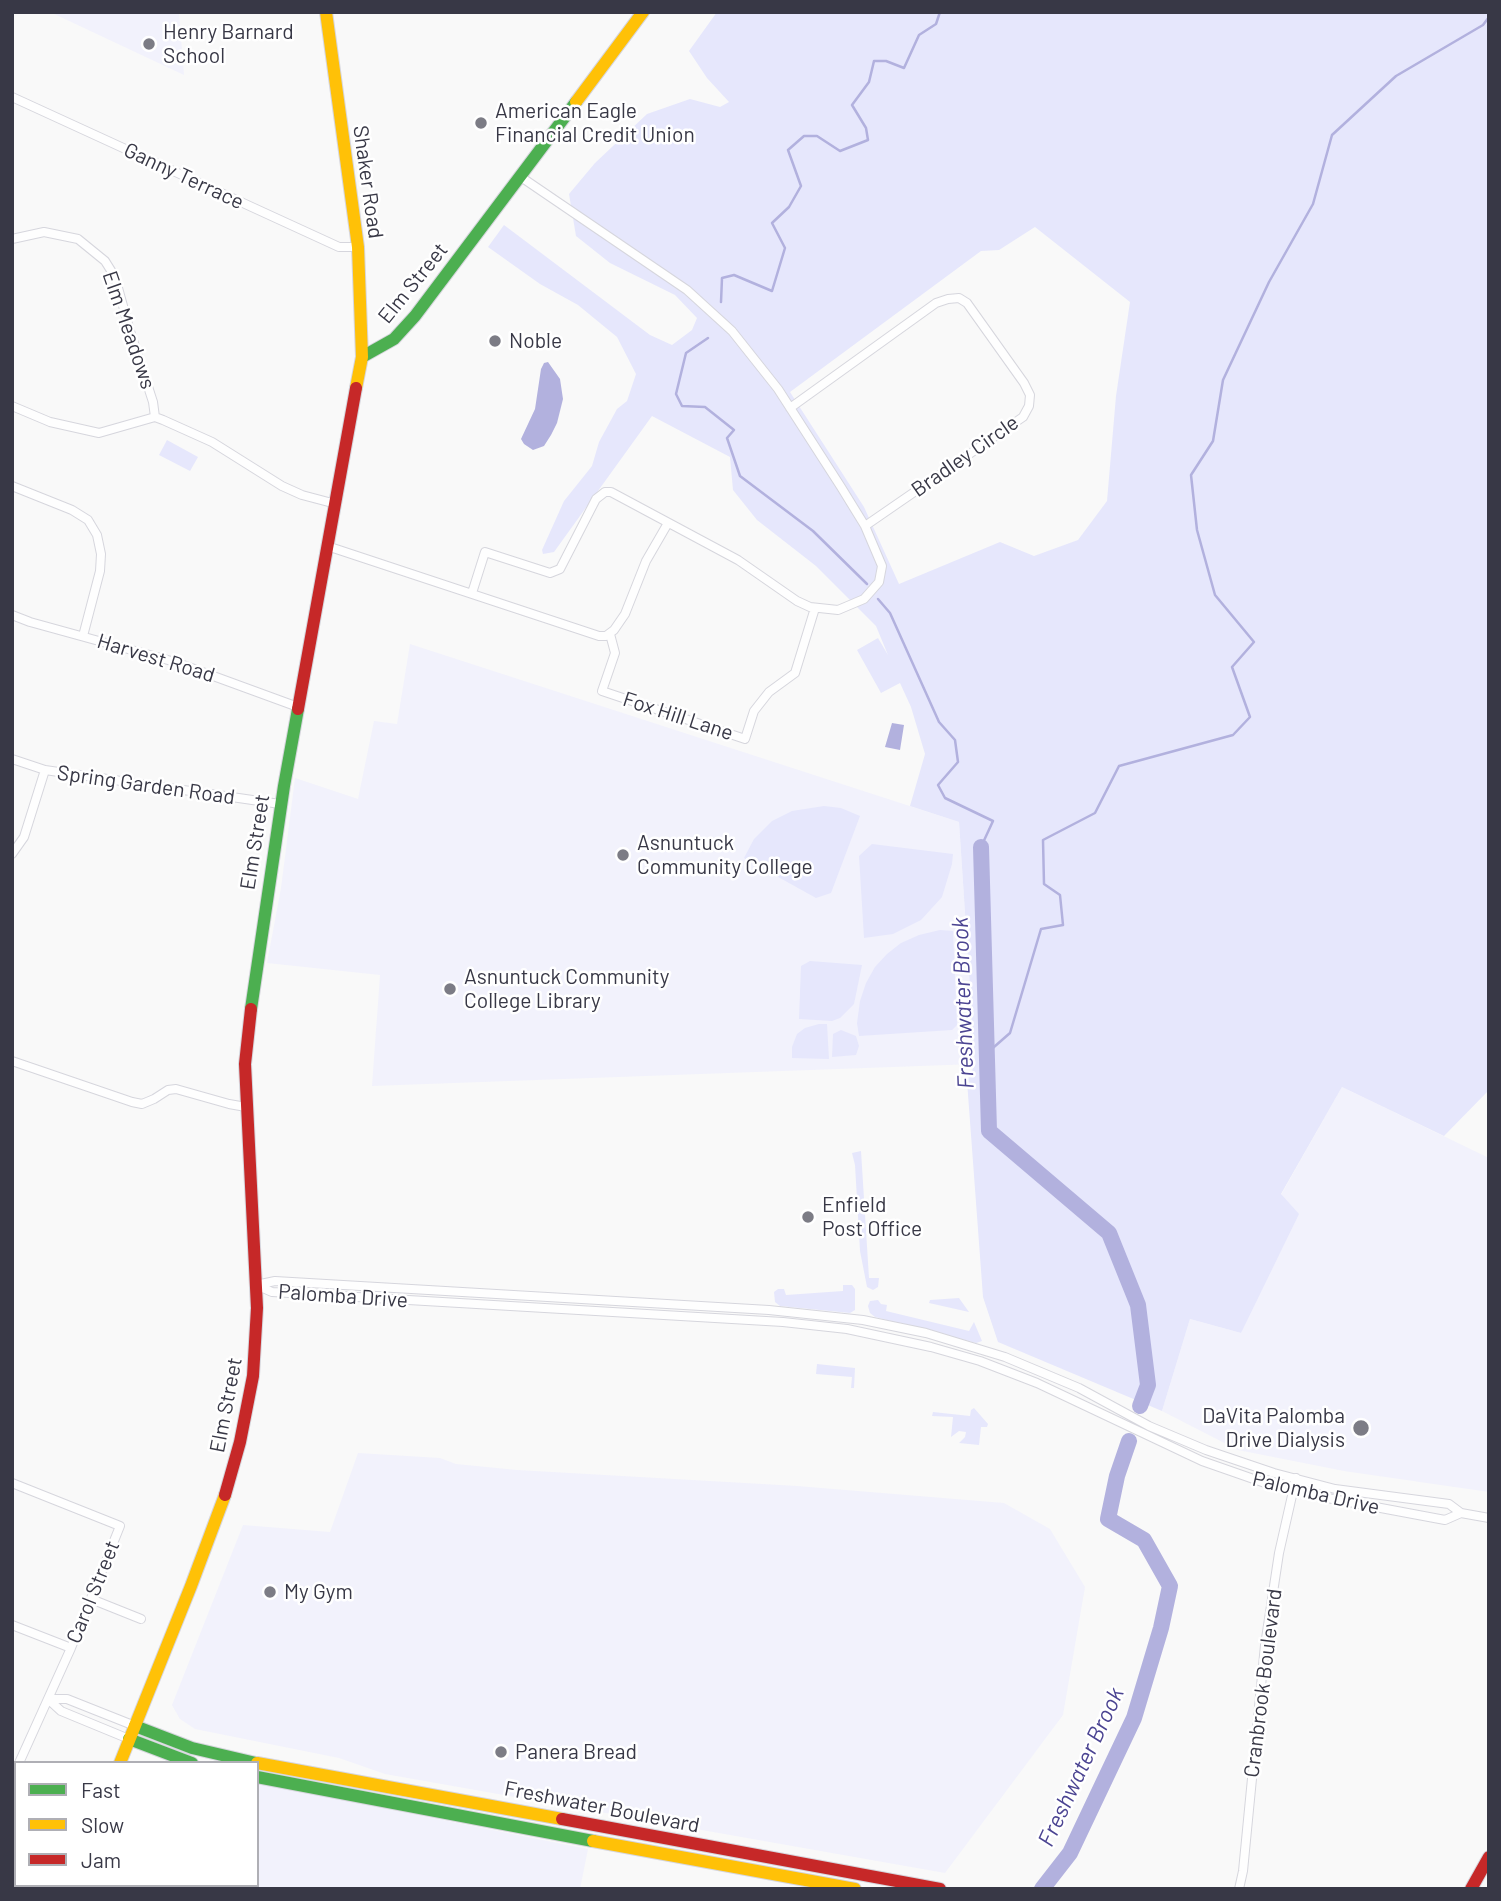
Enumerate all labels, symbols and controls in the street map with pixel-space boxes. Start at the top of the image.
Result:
place label: Henry Barnard School [163,19,294,69]
marker: Henry Barnard School [141,36,157,52]
place label: American Eagle Financial Credit Union [495,98,695,148]
marker: American Eagle Financial Credit Union [473,115,489,131]
street label: Shaker Road [348,124,388,240]
street label: Ganny Terrace [120,137,248,215]
street label: Elm Street [373,238,453,328]
street label: Elm Meadows [97,268,161,392]
place label: Noble [509,328,562,354]
marker: Noble [487,333,503,349]
street label: Bradley Circle [907,410,1023,502]
street label: Harvest Road [94,628,218,688]
street label: Fox Hill Lane [620,686,736,746]
street label: Spring Garden Road [56,760,236,810]
street label: Elm Street [235,792,275,892]
place label: Asnuntuck Community College [637,830,813,880]
marker: Asnuntuck Community College [615,847,631,863]
water label: Freshwater Brook [946,917,980,1089]
place label: Asnuntuck Community College Library [464,964,669,1014]
marker: Asnuntuck Community College Library [442,981,458,997]
place label: Enfield Post Office [822,1192,922,1242]
marker: Enfield Post Office [800,1209,816,1225]
street label: Palomba Drive [277,1279,409,1313]
street label: Elm Street [204,1355,248,1455]
place label: DaVita Palomba Drive Dialysis [1202,1403,1345,1453]
marker: DaVita Palomba Drive Dialysis [1351,1418,1371,1438]
street label: Palomba Drive [1250,1466,1382,1520]
street label: Carol Street [61,1537,125,1647]
place label: My Gym [284,1579,353,1605]
marker: My Gym [262,1584,278,1600]
street label: Cranbrook Boulevard [1239,1587,1287,1779]
water label: Freshwater Brook [1032,1683,1130,1851]
place label: Panera Bread [515,1739,637,1765]
marker: Panera Bread [493,1744,509,1760]
legend [14,1761,259,1887]
street label: Freshwater Boulevard [502,1776,702,1838]
text: Fast [81,1777,121,1802]
text: Slow [81,1812,124,1837]
text: Jam [81,1847,121,1872]

